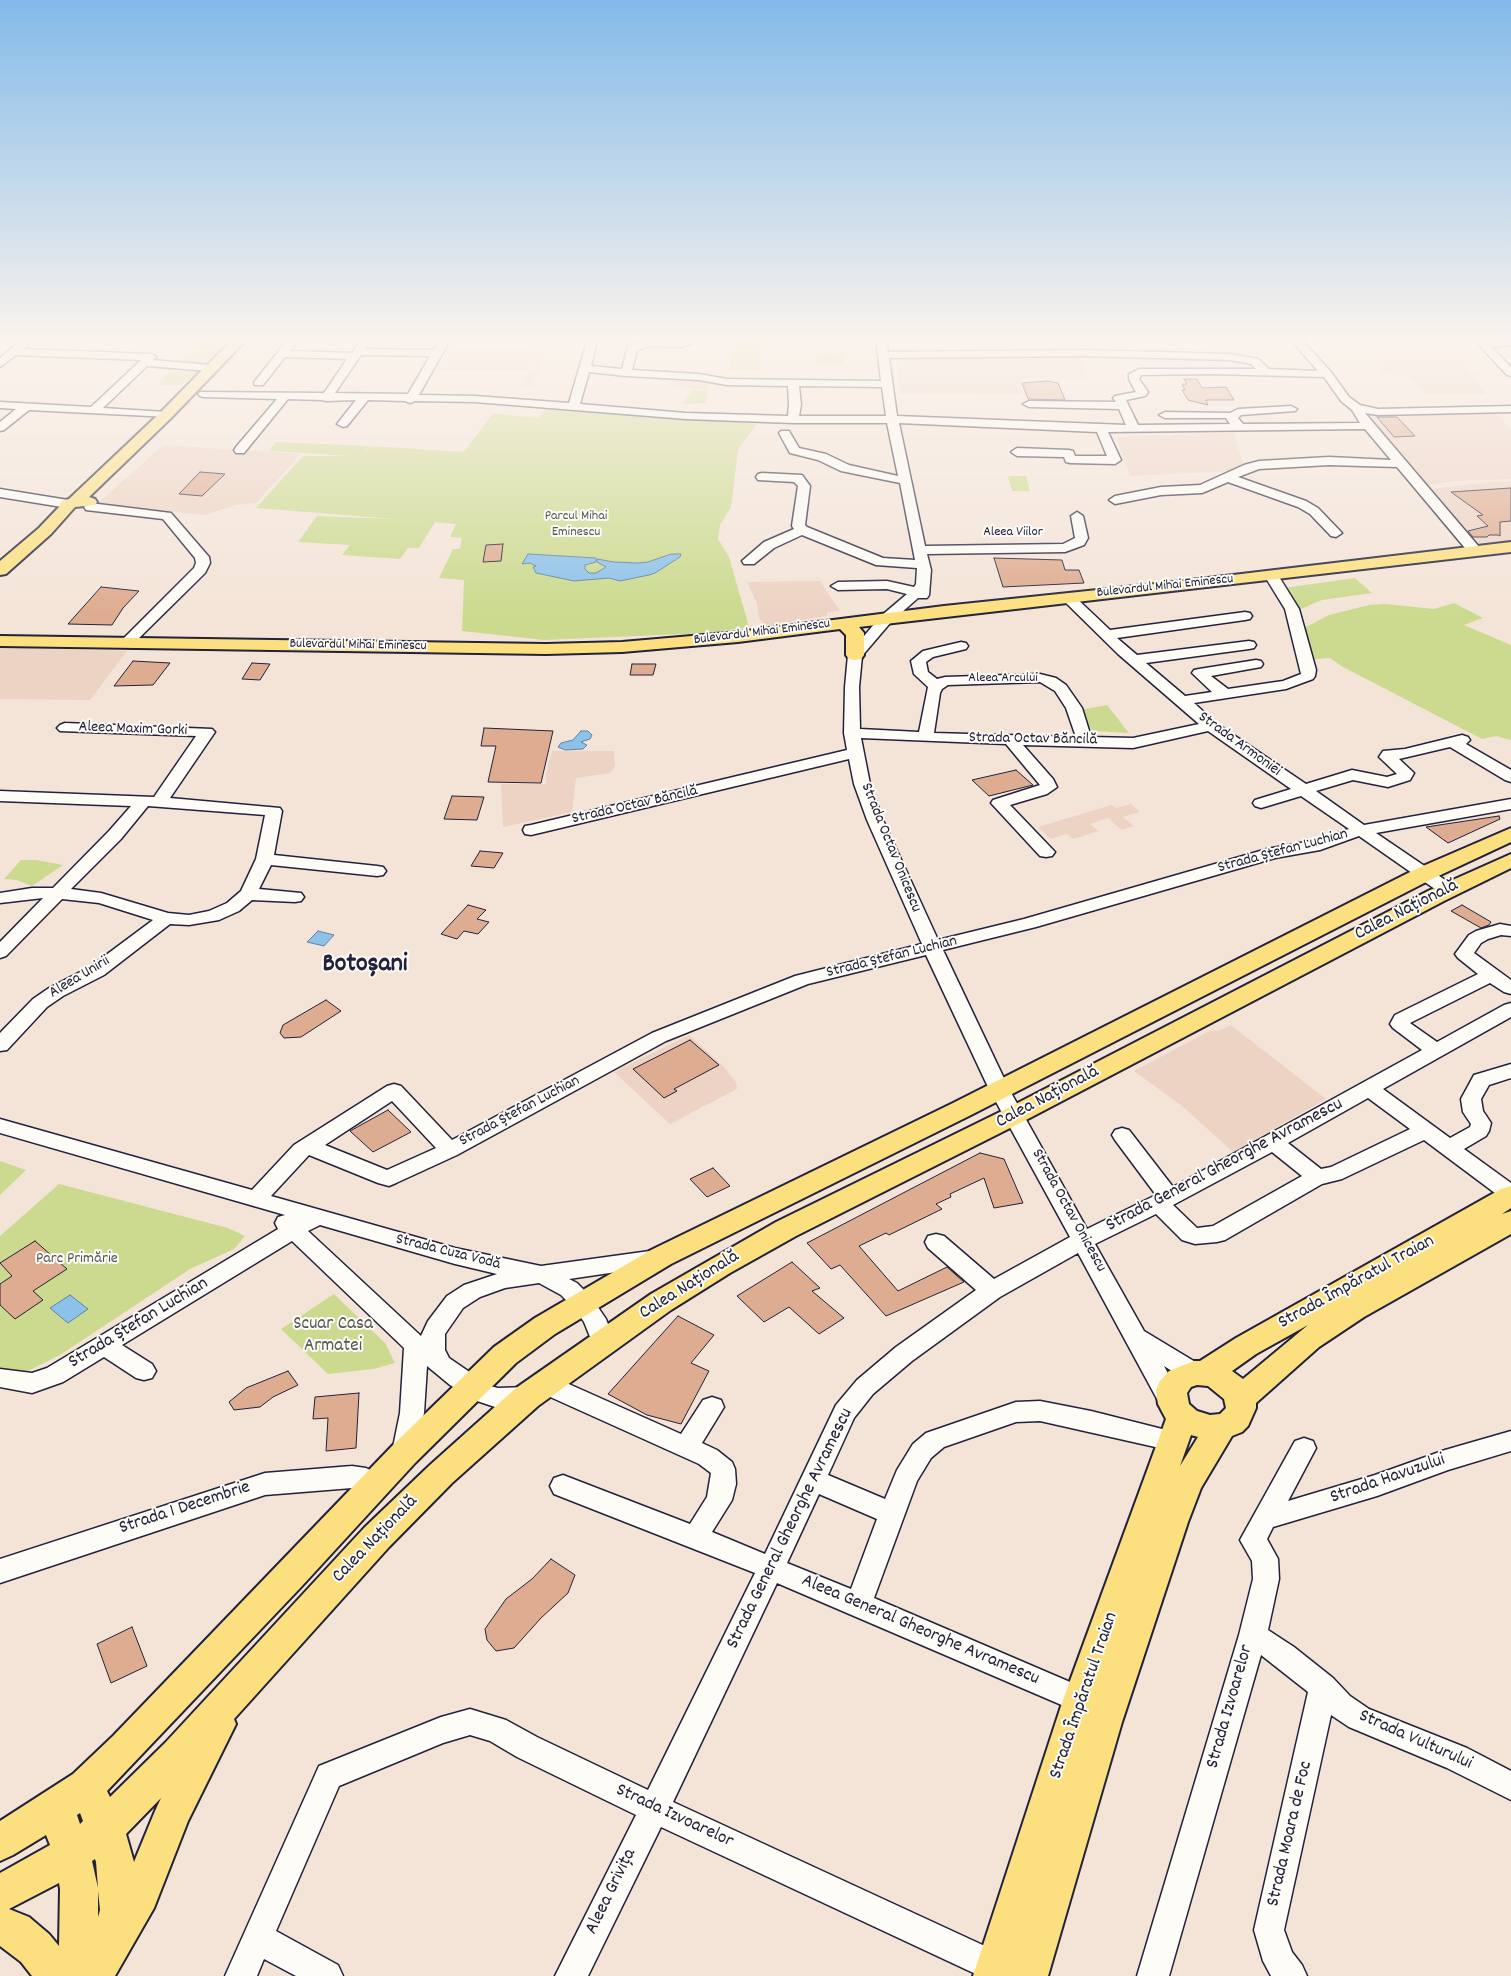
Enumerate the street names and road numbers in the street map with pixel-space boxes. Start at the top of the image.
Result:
street label: Aleea Viilor [983,525,1043,541]
street label: Bulevardul Mihai Eminescu [1096,571,1234,603]
street label: Bulevardul Mihai Eminescu [693,616,831,650]
street label: Bulevardul Mihai Eminescu [289,636,427,656]
street label: Aleea Arcului [968,671,1038,687]
street label: Strada Armoniei [1194,708,1284,782]
street label: Aleea Maxim Gorki [78,719,188,741]
street label: Strada Octav Băncilă [969,729,1097,751]
street label: Strada Octav Onicescu [855,781,925,915]
street label: Strada Octav Băncilă [570,782,700,830]
street label: Strada Ștefan Luchian [1216,825,1350,879]
street label: Calea Națională [1351,875,1463,947]
street label: Strada Ștefan Luchian [825,932,959,984]
street label: Aleea Unirii [46,952,114,1004]
street label: Calea Națională [993,1061,1103,1135]
street label: Strada Ștefan Luchian [456,1072,584,1152]
street label: Strada General Gheorghe Avramescu [1103,1094,1347,1238]
street label: Strada Octav Onicescu [1026,1146,1110,1276]
street label: Strada Cuza Vodă [394,1231,502,1275]
street label: Strada Împăratul Traian [1275,1231,1439,1335]
street label: Calea Națională [636,1246,744,1326]
street label: Strada Ștefan Luchian [65,1273,213,1375]
street label: Strada General Gheorghe Avramescu [723,1405,859,1653]
street label: Strada Havuzului [1328,1450,1448,1510]
street label: Strada 1 Decembrie [117,1477,253,1541]
street label: Calea Națională [328,1491,424,1589]
street label: Aleea General Gheorghe Avramescu [798,1570,1042,1692]
street label: Strada Împăratul Traian [1046,1610,1124,1782]
street label: Strada Izvoarelor [1202,1643,1260,1771]
street label: Strada Vulturului [1355,1706,1475,1776]
street label: Strada Moara de Foc [1263,1759,1319,1909]
street label: Strada Izvoarelor [611,1780,737,1854]
street label: Aleea Grivița [582,1846,642,1938]

